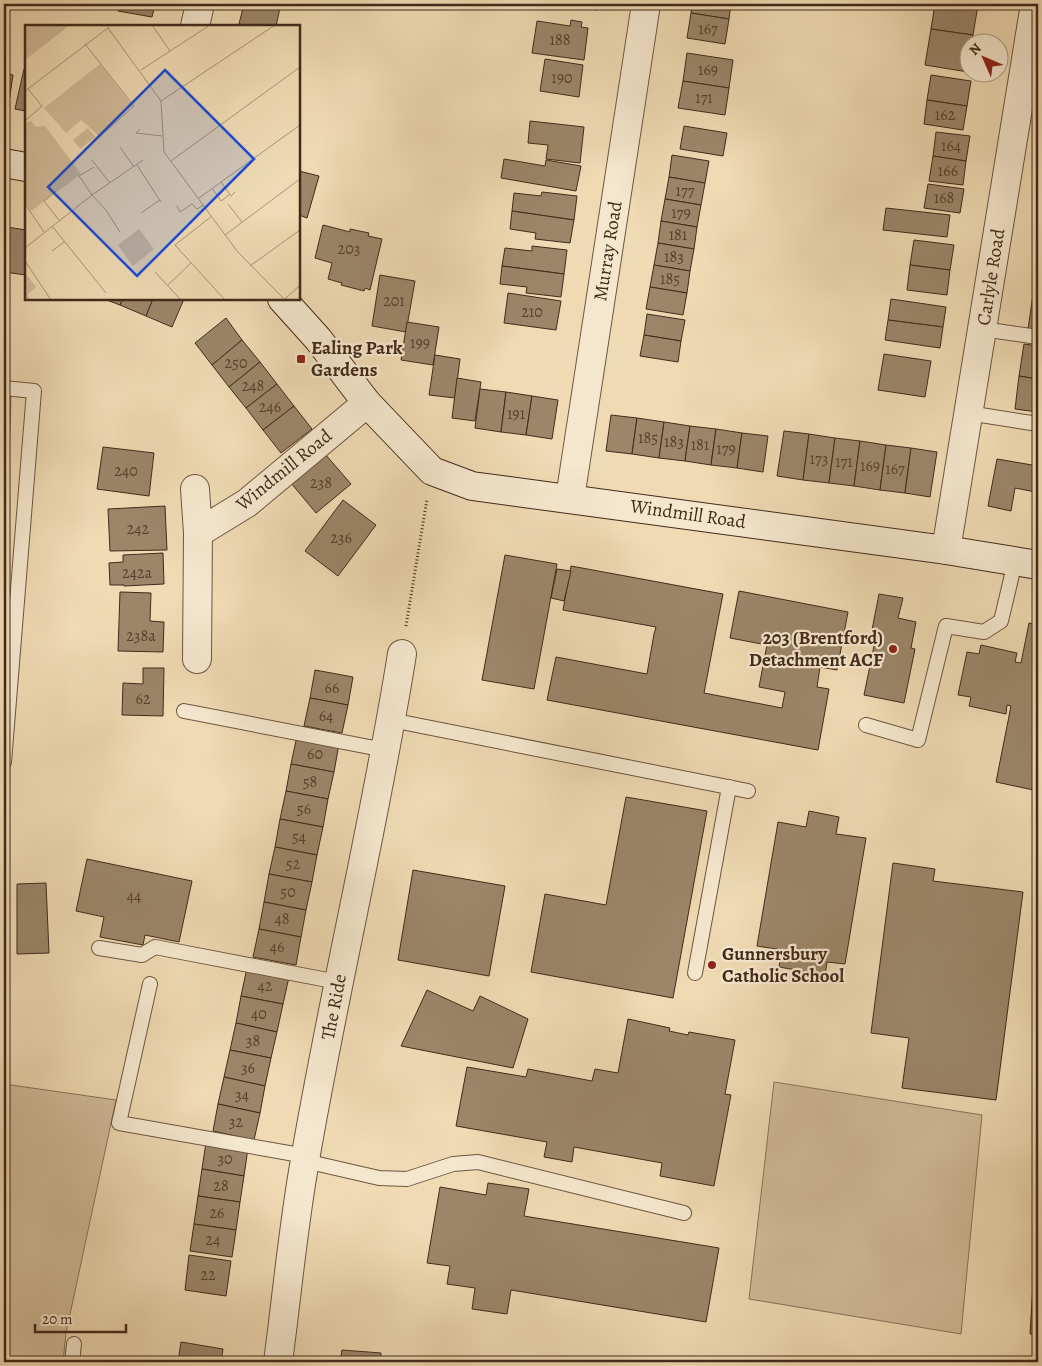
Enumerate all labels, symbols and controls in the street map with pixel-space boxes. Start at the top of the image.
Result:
house number: 167 [698,18,718,40]
inset map [25,25,300,300]
house number: 188 [550,29,571,51]
north arrow [960,32,1010,82]
text: N [965,39,985,59]
house number: 169 [698,59,718,81]
house number: 190 [551,67,573,89]
house number: 171 [695,87,713,109]
house number: 162 [935,104,956,126]
house number: 164 [941,135,961,157]
house number: 166 [938,160,958,182]
house number: 177 [676,180,695,202]
house number: 168 [934,187,954,209]
street label: Murray Road [587,198,629,303]
house number: 179 [671,202,691,224]
house number: 181 [669,224,688,246]
street label: Carlyle Road [971,226,1012,327]
house number: 203 [338,238,360,260]
house number: 183 [664,246,684,268]
house number: 185 [660,268,680,290]
house number: 201 [383,290,405,312]
house number: 210 [521,301,543,323]
house number: 199 [410,332,430,354]
place label: Ealing Park Gardens [311,335,403,383]
house number: 250 [224,352,248,374]
marker: Ealing Park Gardens [295,353,307,365]
house number: 248 [242,375,264,397]
house number: 246 [259,396,281,418]
house number: 191 [507,403,526,425]
street label: Windmill Road [230,423,338,517]
house number: 185 [638,427,658,449]
house number: 183 [664,431,684,453]
house number: 181 [691,434,710,456]
house number: 179 [716,438,736,460]
house number: 173 [810,448,828,470]
house number: 171 [835,451,853,473]
house number: 169 [860,455,880,477]
house number: 167 [885,458,905,480]
house number: 240 [114,460,138,482]
house number: 238 [310,472,332,494]
street label: Windmill Road [627,493,748,535]
house number: 242 [127,518,150,540]
house number: 236 [330,527,352,549]
house number: 242a [122,562,152,584]
house number: 238a [126,625,156,647]
place label: 203 (Brentford) Detachment ACF [749,625,884,673]
marker: 203 (Brentford) Detachment ACF [887,643,899,655]
house number: 66 [325,677,339,699]
house number: 62 [136,688,151,710]
house number: 64 [319,705,333,727]
house number: 60 [307,743,323,765]
house number: 58 [303,771,317,793]
house number: 56 [297,798,311,820]
house number: 54 [292,826,306,848]
house number: 52 [286,853,301,875]
house number: 50 [280,881,296,903]
house number: 44 [127,885,141,907]
house number: 48 [274,908,290,930]
house number: 46 [270,936,284,958]
place label: Gunnersbury Catholic School [722,941,844,989]
marker: Gunnersbury Catholic School [706,959,718,971]
street label: The Ride [315,972,353,1042]
house number: 42 [258,975,273,997]
house number: 40 [251,1003,267,1025]
house number: 38 [246,1030,260,1052]
house number: 36 [241,1057,255,1079]
house number: 34 [235,1084,249,1106]
house number: 32 [229,1111,244,1133]
house number: 30 [217,1148,233,1170]
house number: 28 [213,1175,229,1197]
house number: 26 [210,1202,225,1224]
house number: 24 [206,1229,220,1251]
house number: 22 [200,1264,216,1286]
scale bar [35,1301,126,1333]
text: 20 m [42,1309,73,1329]

